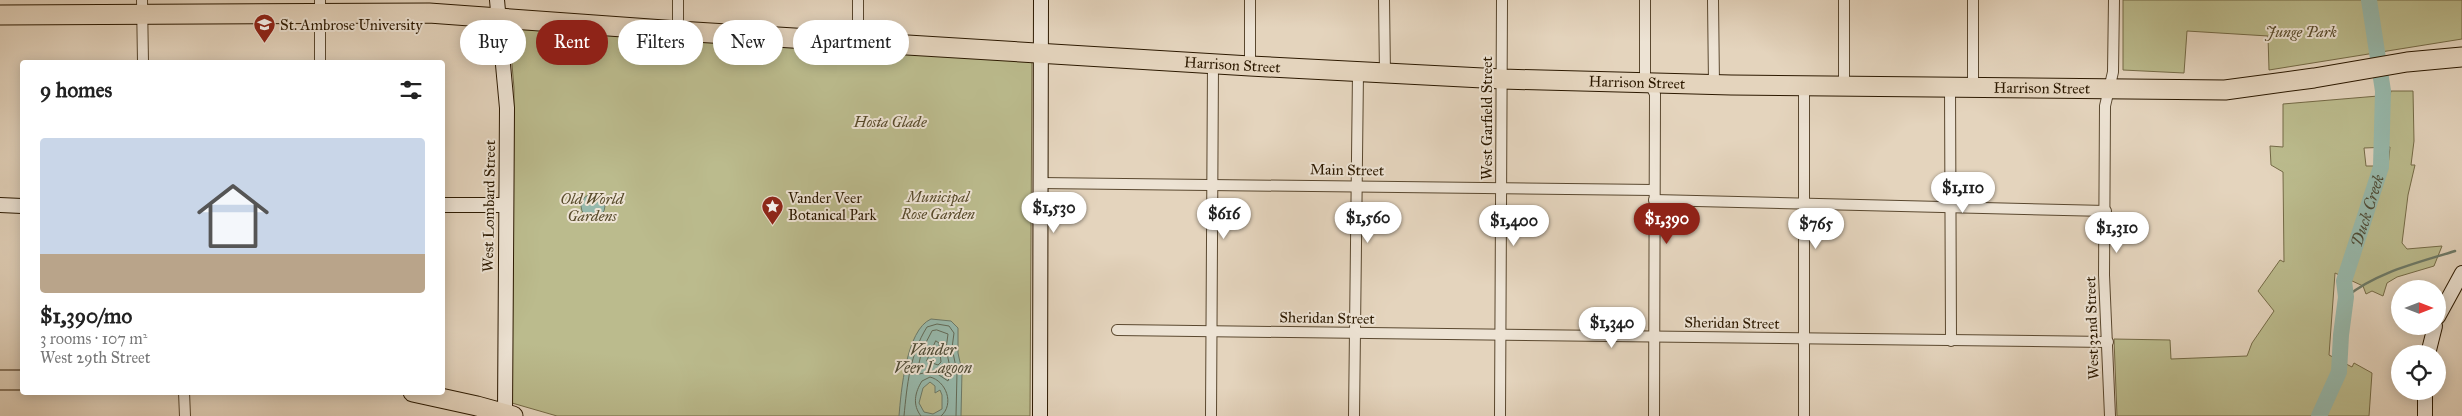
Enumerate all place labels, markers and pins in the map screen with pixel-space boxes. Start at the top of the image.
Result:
school or university icon: St. Ambrose University [252,13,276,44]
place label: St. Ambrose University [280,16,424,34]
pin: $1,110 [1922,172,2004,214]
place label: Vander Veer Botanical Park [787,189,877,224]
pin: $1,530 [1013,192,1095,234]
place icon: Vander Veer Botanical Park [760,195,784,226]
pin: $616 [1194,198,1254,240]
pin: $1,560 [1327,202,1409,244]
pin: $1,390 [1626,202,1708,245]
pin: $1,400 [1473,204,1555,247]
pin: $765 [1786,208,1846,250]
pin: $1,310 [2076,212,2158,254]
pin: $1,340 [1571,306,1653,349]

